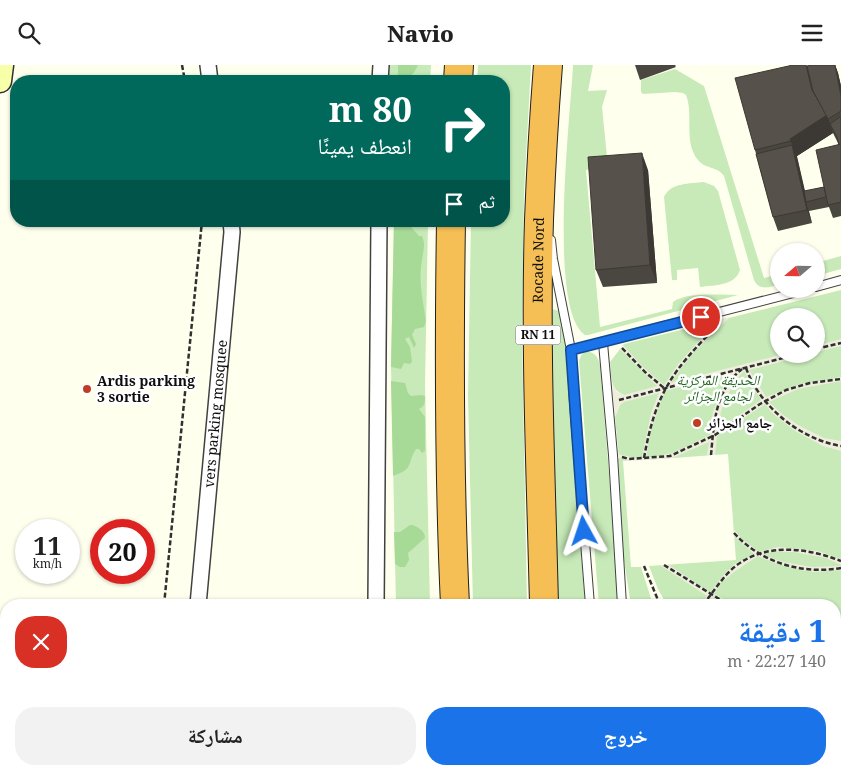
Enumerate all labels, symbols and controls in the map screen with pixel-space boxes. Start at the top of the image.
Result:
text: Navio [387,18,454,48]
icon: search [15,19,43,47]
icon: menu [798,19,826,47]
text: 80 m [329,85,412,132]
icon: right [430,95,495,160]
text: انعطف يمينًا [318,130,412,160]
text: ثم [478,188,495,214]
icon: arrive [440,190,468,218]
street label: Rocade Nord [528,217,548,303]
north arrow [770,243,825,297]
map controls [770,243,825,363]
pin [680,296,722,338]
icon: arrive [687,303,715,331]
button: search [770,308,825,363]
road number: RN 11 [516,325,560,345]
street label: vers parking mosquee [199,339,231,488]
park label: الحديقة المركزية لجامع الجزائر [677,370,761,405]
place label: Ardis parking 3 sortie [97,371,195,406]
marker: Ardis parking 3 sortie [81,383,93,395]
place label: جامع الجزائر [706,413,772,433]
marker: جامع الجزائر [691,417,703,429]
position arrow [557,504,609,556]
speed limit sign: 20 [90,519,155,584]
text: 11 [33,528,62,562]
text: km/h [33,555,62,572]
text: 1 دقيقة [738,610,826,651]
button: close [15,616,67,668]
text: 140 m · 22:27 [727,650,826,672]
button: مشاركة [15,707,416,765]
button: خروج [426,707,826,765]

